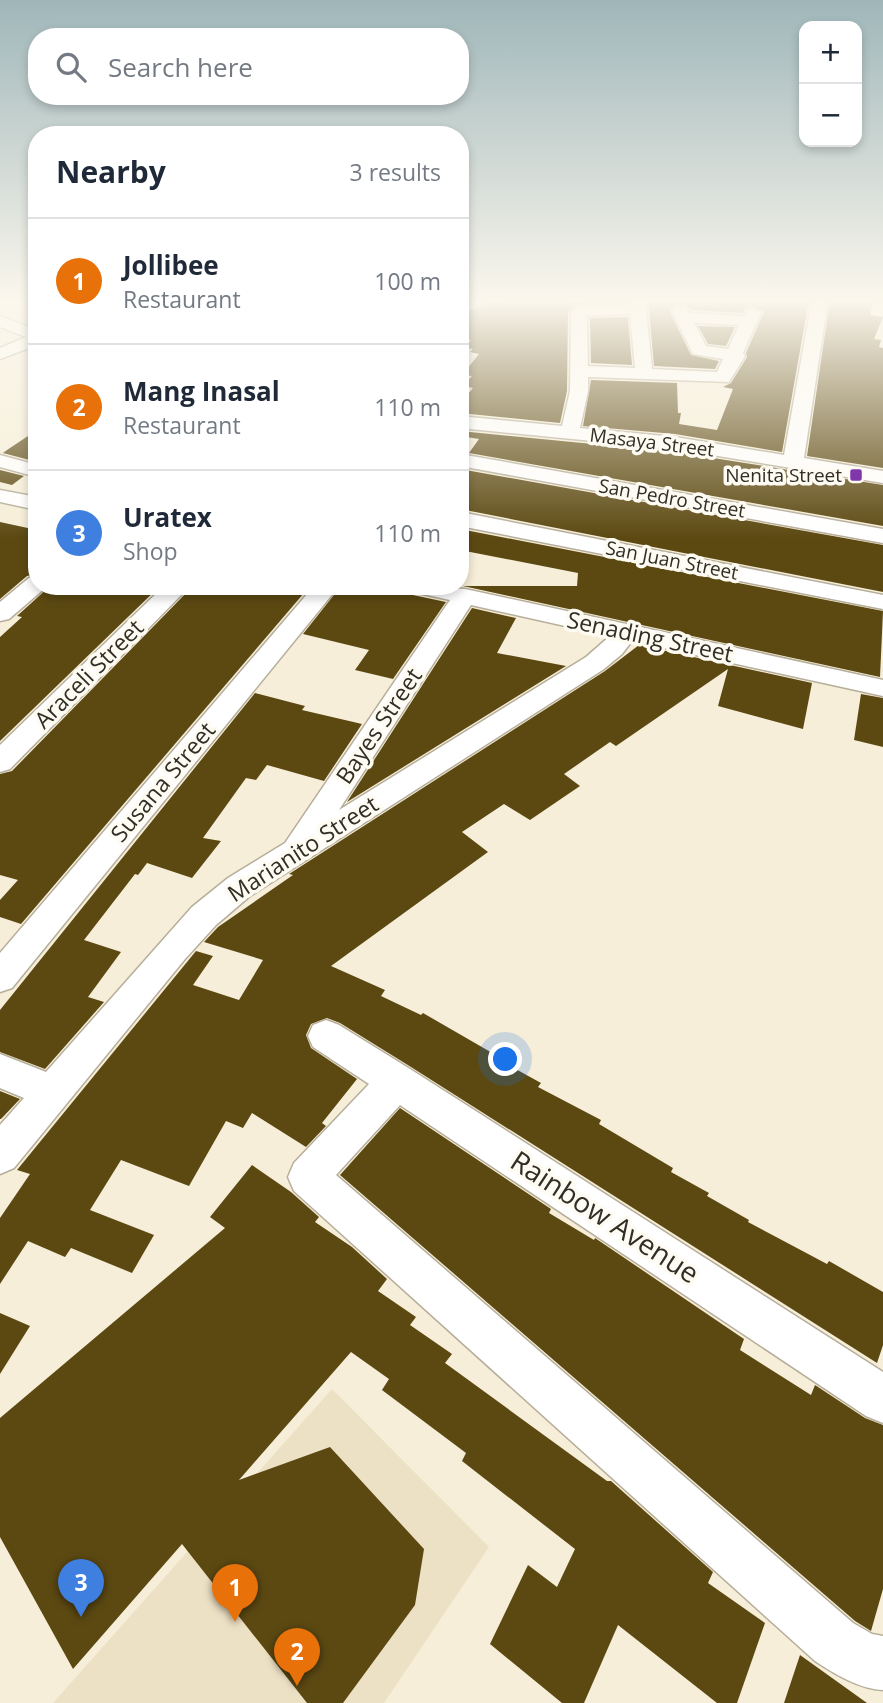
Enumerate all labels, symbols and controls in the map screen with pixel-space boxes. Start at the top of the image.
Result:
map controls [799,21,862,147]
button: + [799,21,862,84]
search box [28,28,469,105]
icon: search [52,48,90,86]
text: Search here [108,49,253,85]
button: − [799,84,862,147]
text: Nearby [56,151,166,192]
text: 3 results [350,156,441,188]
text: Jollibee [123,247,219,283]
text: 1 [72,265,86,297]
text: 100 m [374,265,441,297]
text: Restaurant [123,283,241,315]
text: Mang Inasal [123,373,280,409]
text: 2 [72,391,86,423]
text: 110 m [374,391,441,423]
text: Restaurant [123,409,241,441]
street label: Masaya Street [588,421,716,463]
place label: Nenita Street [725,462,842,488]
marker: Nenita Street [848,467,864,483]
street label: San Pedro Street [597,472,748,524]
text: Uratex [123,499,212,535]
text: 3 [72,517,86,549]
text: 110 m [374,517,441,549]
street label: San Juan Street [603,534,741,586]
text: Shop [123,535,178,567]
street label: Senading Street [564,603,736,669]
street label: Araceli Street [27,612,150,735]
street label: Bayes Street [328,661,429,790]
street label: Susana Street [103,715,222,848]
street label: Marianito Street [221,787,384,909]
your location [488,1042,522,1076]
street label: Rainbow Avenue [504,1141,707,1291]
pin: 3 [58,1559,104,1617]
pin: 1 [212,1564,258,1622]
pin: 2 [274,1628,320,1686]

